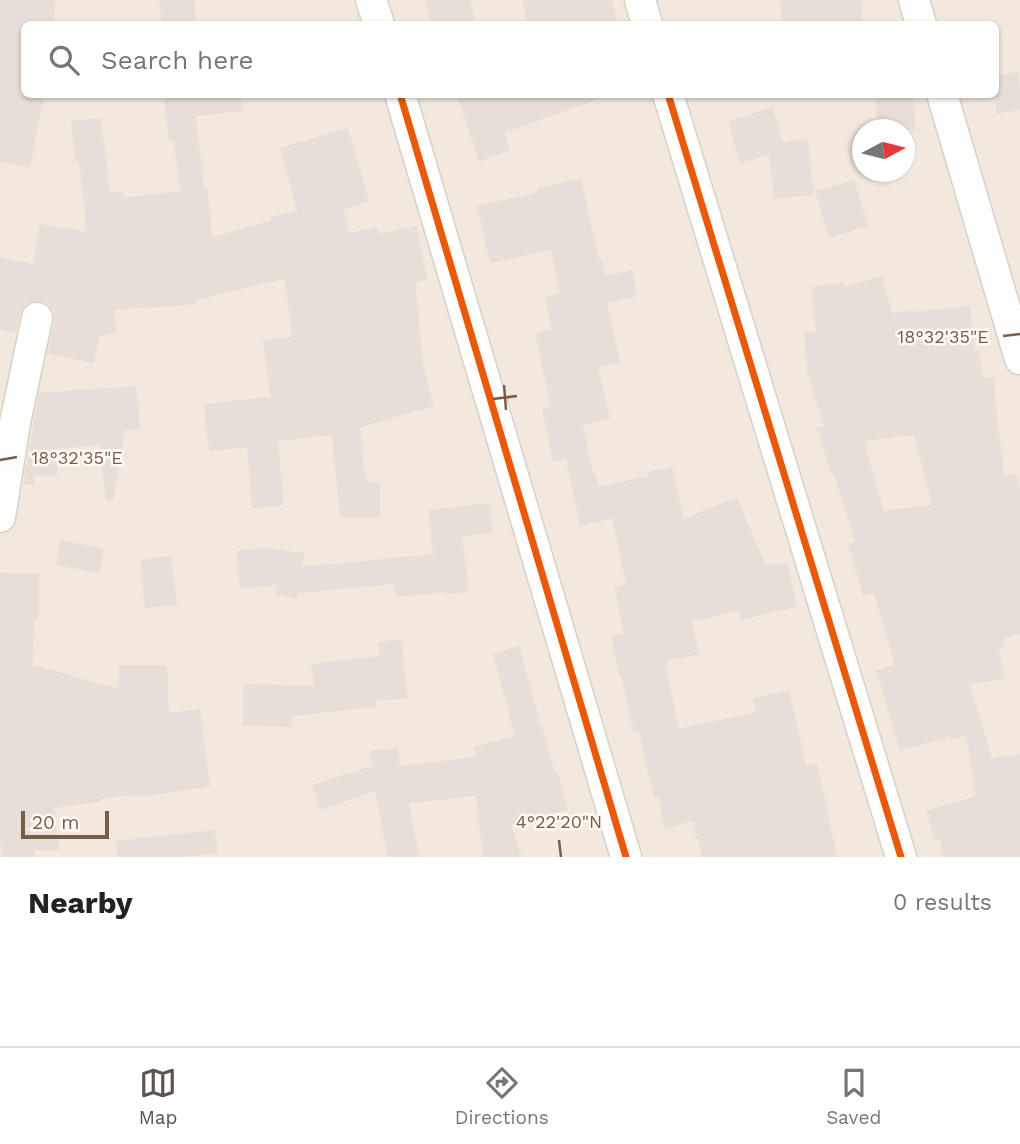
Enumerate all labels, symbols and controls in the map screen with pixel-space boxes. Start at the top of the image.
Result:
search box [21,21,999,98]
icon: search [45,41,83,79]
text: Search here [101,45,253,75]
north arrow [852,119,915,182]
text: 18°32'35"E [897,326,989,347]
text: 18°32'35"E [31,447,123,468]
scale bar [21,808,108,840]
text: 20 m [32,811,79,834]
text: 4°22'20"N [516,811,602,832]
text: Nearby [28,885,133,920]
text: 0 results [893,889,992,916]
tab: Map [139,1064,177,1129]
tab: Directions [455,1064,549,1129]
tab: Saved [826,1064,881,1129]

